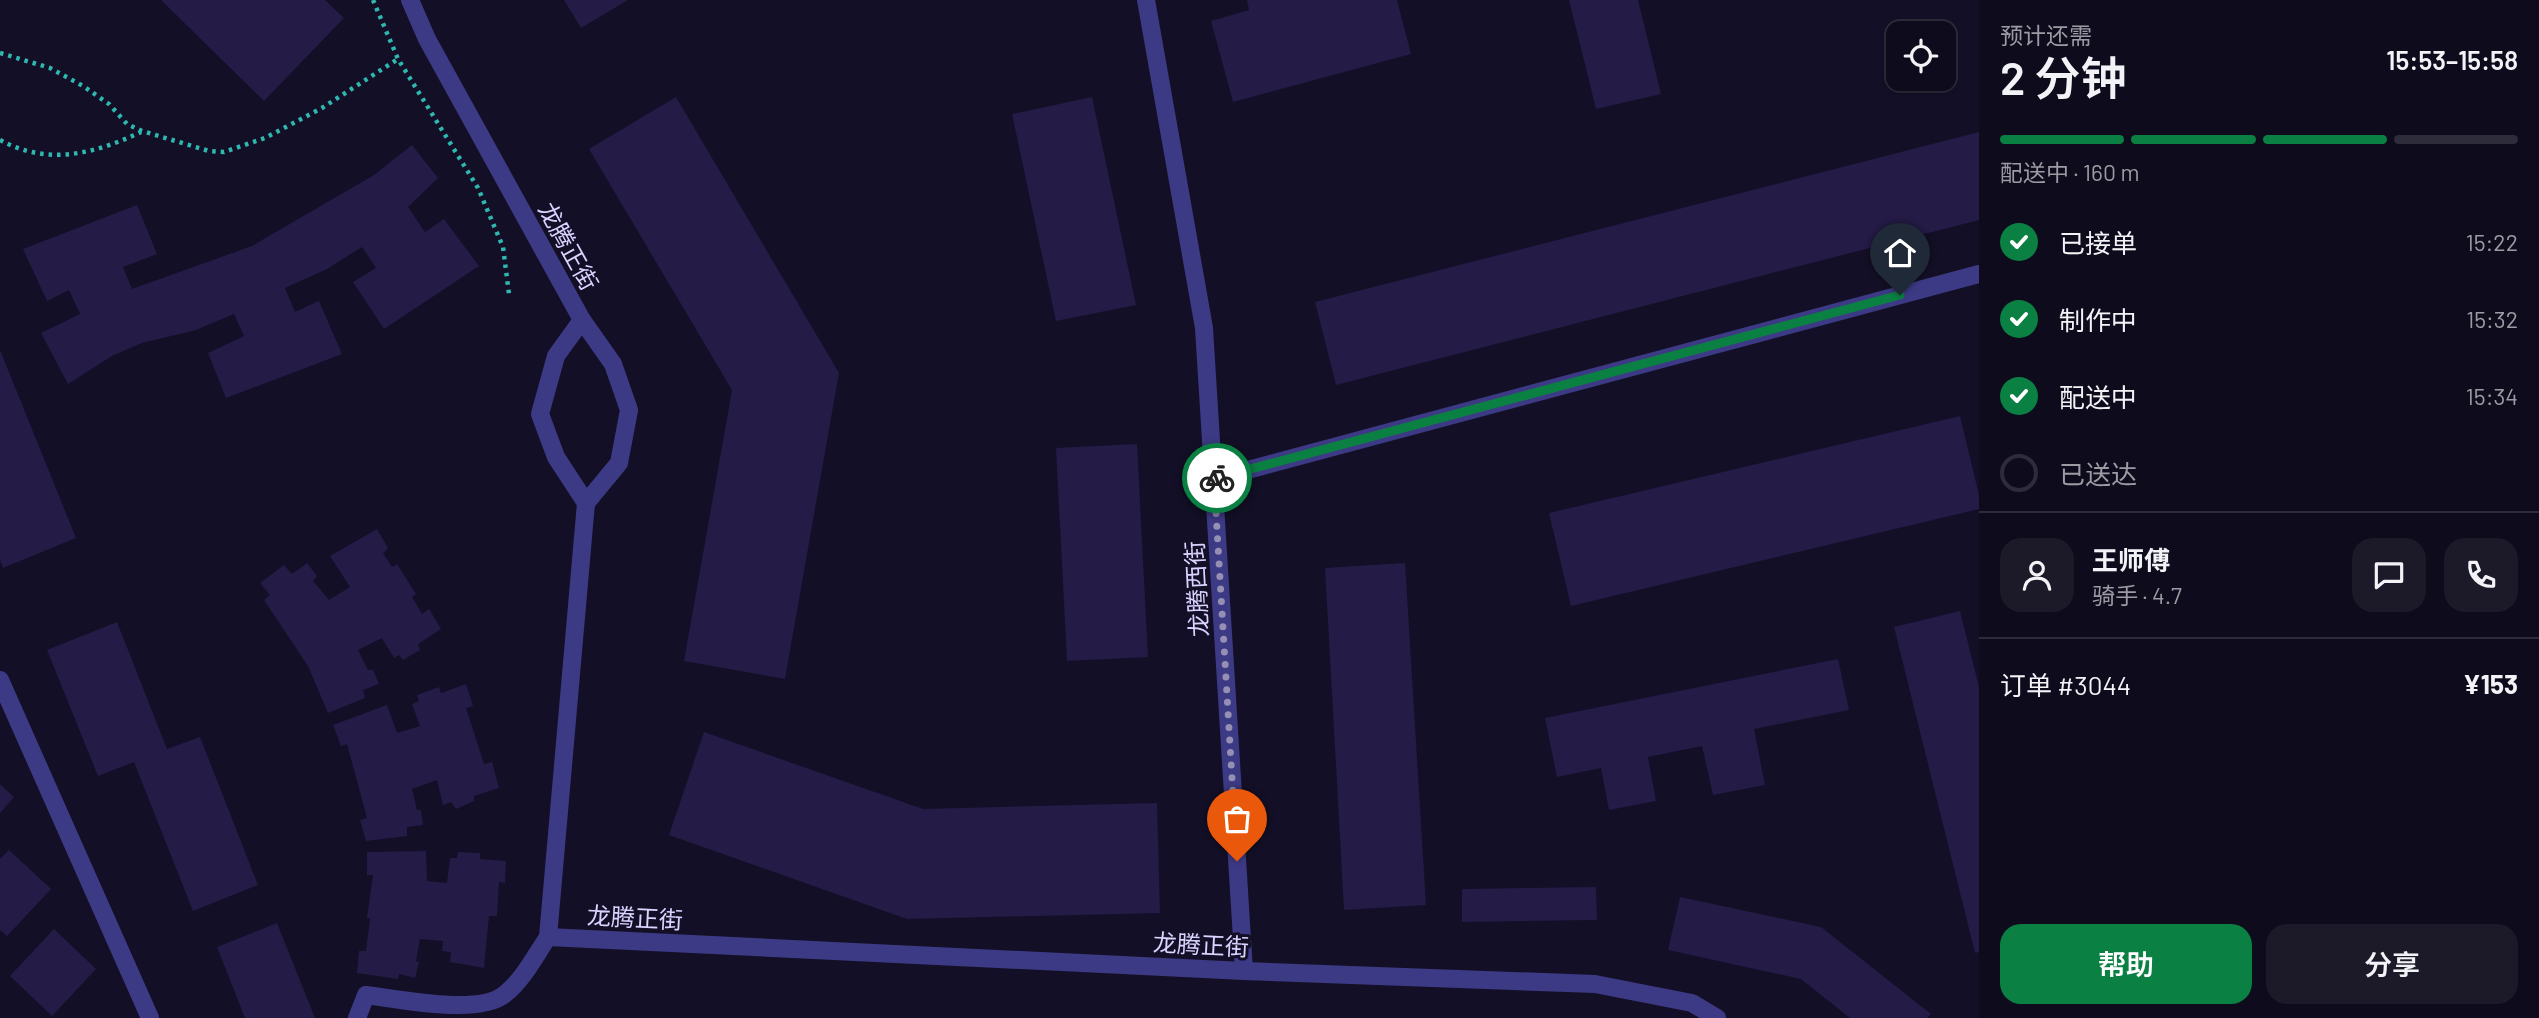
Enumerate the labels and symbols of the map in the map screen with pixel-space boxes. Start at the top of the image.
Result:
street label: 龙腾正街 [533,197,605,295]
pin [1870,223,1930,295]
courier [1182,443,1252,513]
street label: 龙腾西街 [1179,540,1213,638]
pin [1207,789,1267,861]
street label: 龙腾正街 [586,900,684,934]
street label: 龙腾正街 [1152,927,1250,961]

